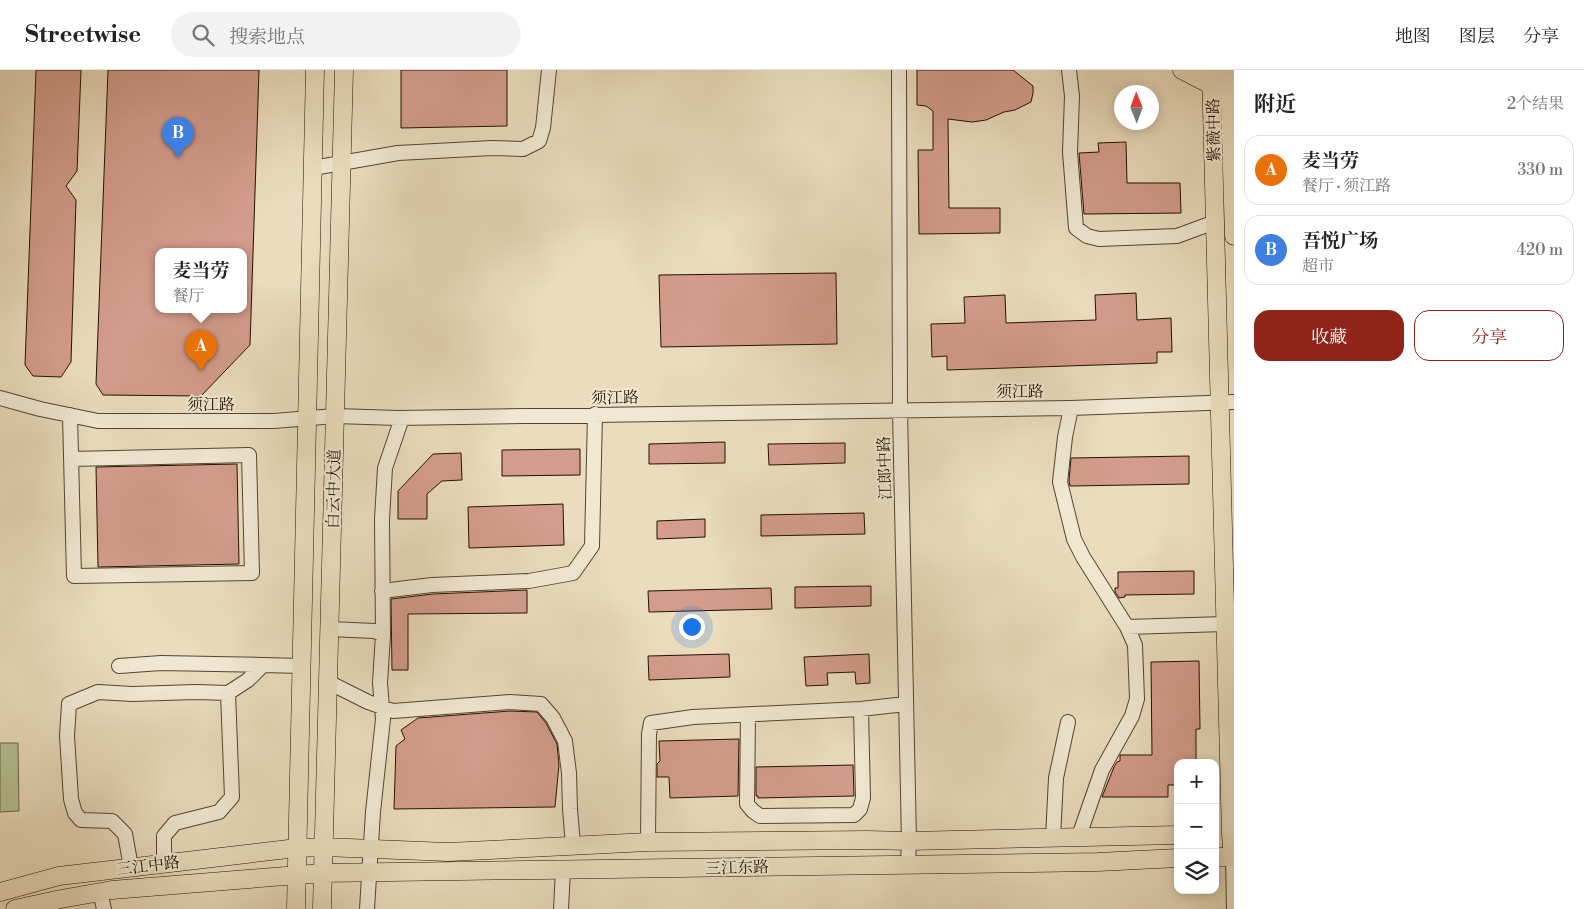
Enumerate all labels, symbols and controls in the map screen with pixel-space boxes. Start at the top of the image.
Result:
search box [171,12,521,57]
text: Streetwise [25,20,141,50]
icon: search [189,21,217,49]
text: 搜索地点 [229,25,305,49]
text: 地图 [1395,25,1431,48]
text: 图层 [1459,25,1495,48]
text: 分享 [1523,25,1559,48]
north arrow [1114,85,1159,130]
text: 附近 [1254,92,1296,118]
text: 2个结果 [1507,94,1564,114]
street label: 紫薇中路 [1203,98,1225,162]
pin: B [162,117,194,158]
text: 麦当劳 [1302,149,1359,173]
text: A [1265,160,1277,180]
text: 330 m [1517,160,1563,180]
text: 餐厅 · 须江路 [1302,176,1391,196]
text: 吾悦广场 [1302,229,1378,253]
text: B [1265,240,1277,260]
text: 420 m [1516,240,1563,260]
popup [155,248,247,313]
text: 超市 [1302,256,1334,276]
text: 麦当劳 [172,259,230,283]
text: 餐厅 [172,286,205,306]
button: 收藏 [1254,310,1404,361]
button: 分享 [1414,310,1564,361]
pin: A [185,330,217,371]
street label: 须江路 [996,382,1044,402]
street label: 须江路 [591,388,639,408]
street label: 须江路 [187,395,235,415]
street label: 江郎中路 [874,436,896,500]
street label: 白云中大道 [323,449,345,529]
your location [679,614,705,640]
map controls [1174,759,1219,894]
button: + [1174,759,1219,804]
button: − [1174,804,1219,849]
button: layers [1174,849,1219,894]
street label: 三江中路 [115,852,181,880]
street label: 三江东路 [705,857,769,879]

